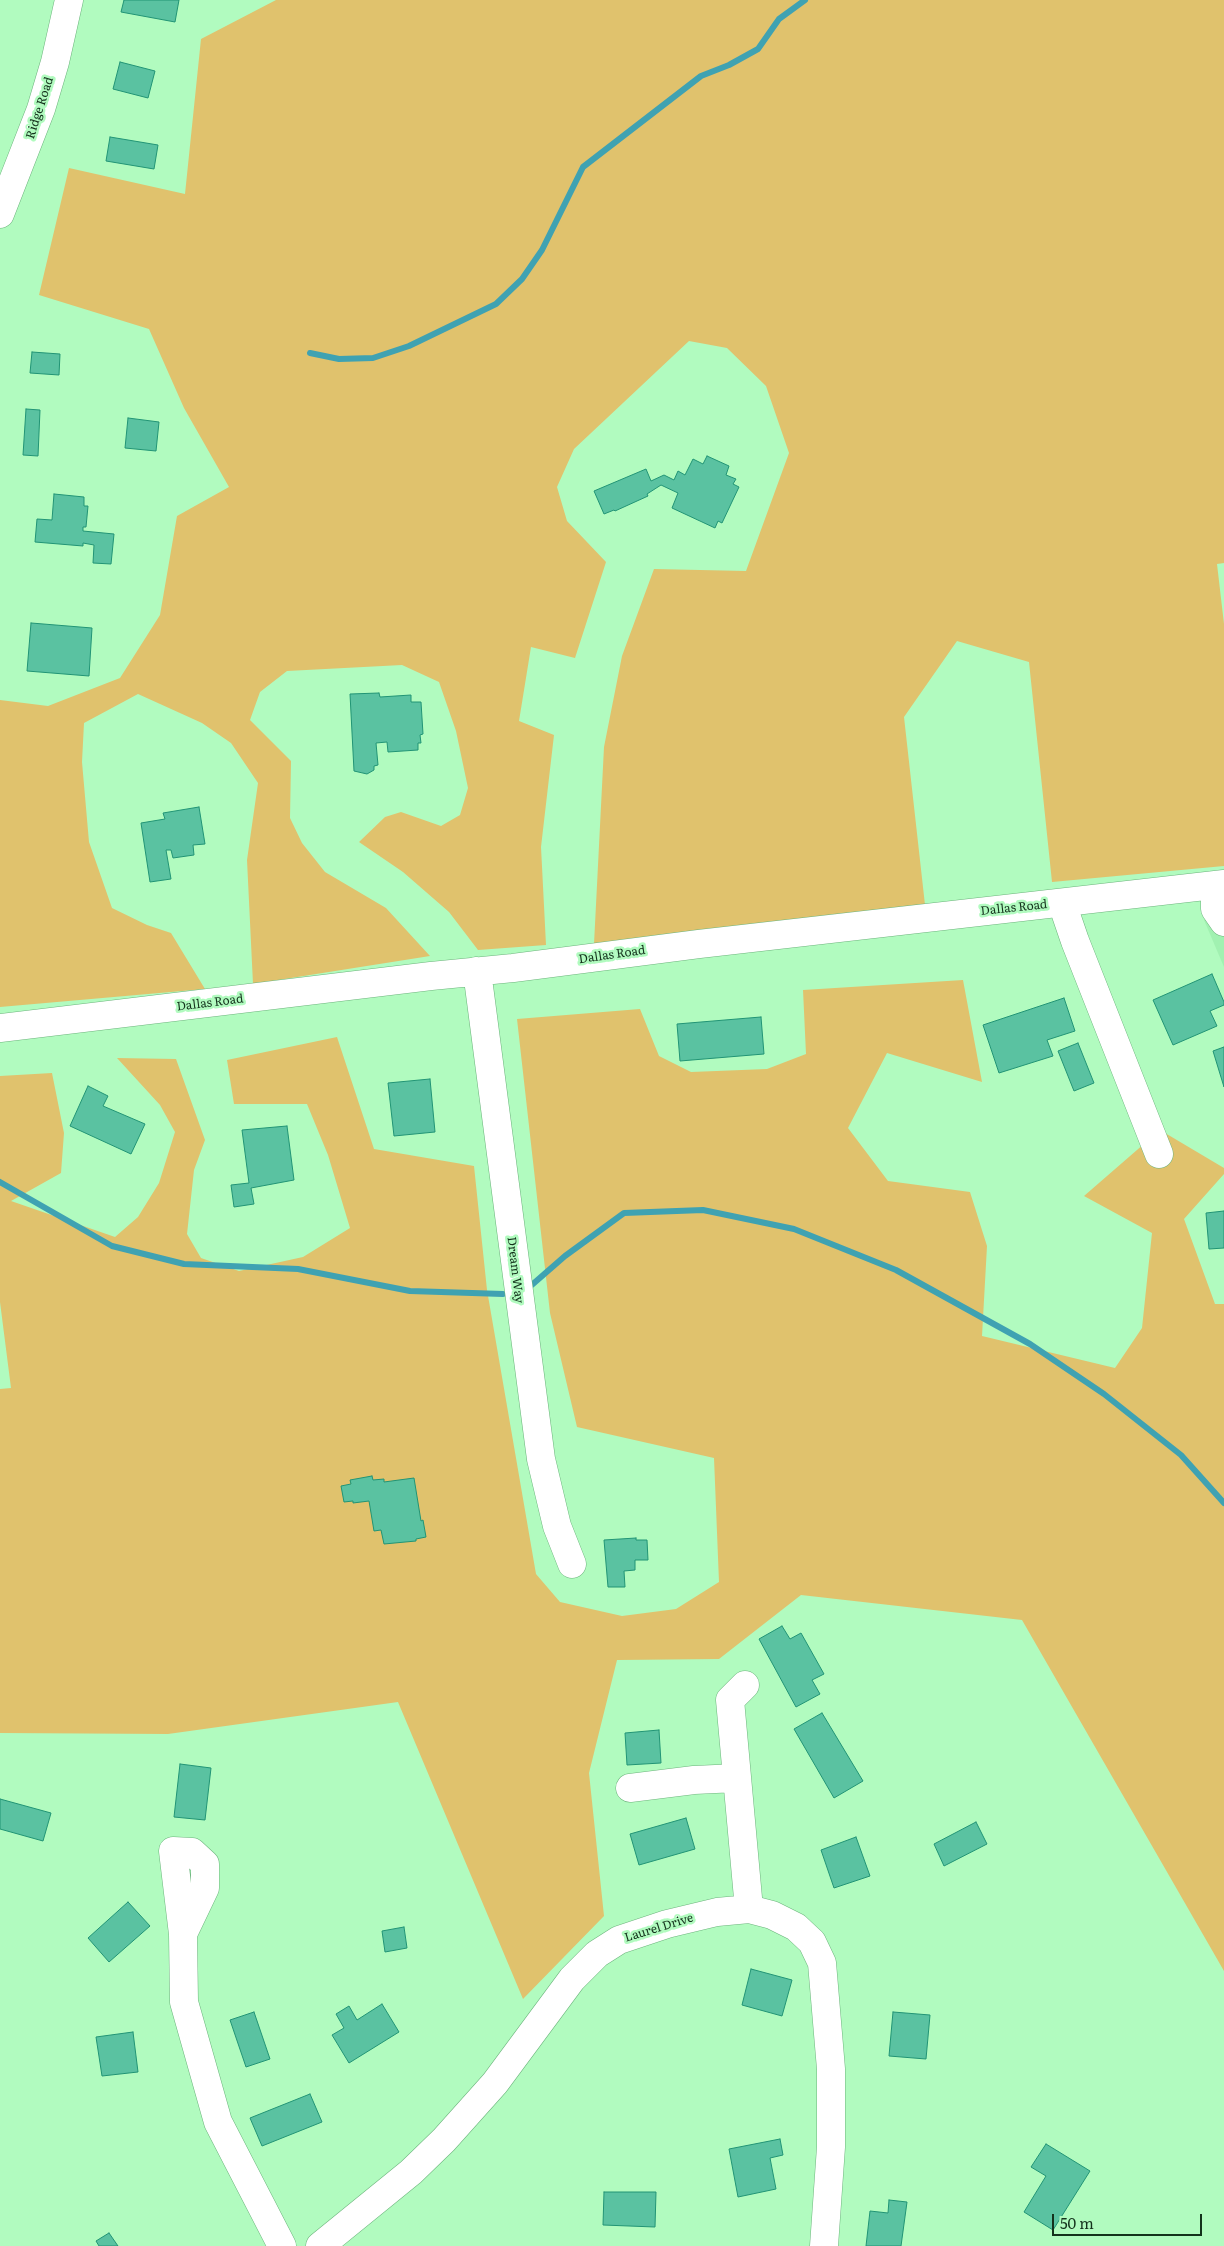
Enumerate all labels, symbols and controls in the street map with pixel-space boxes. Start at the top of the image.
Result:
street label: Ridge Road [23,75,57,141]
street label: Dallas Road [980,897,1048,919]
street label: Dallas Road [578,943,646,967]
street label: Dallas Road [176,992,244,1014]
street label: Dream Way [504,1236,526,1304]
street label: Laurel Drive [623,1911,695,1945]
scale bar [1054,2204,1204,2236]
text: 50 m [1060,2211,1094,2234]

